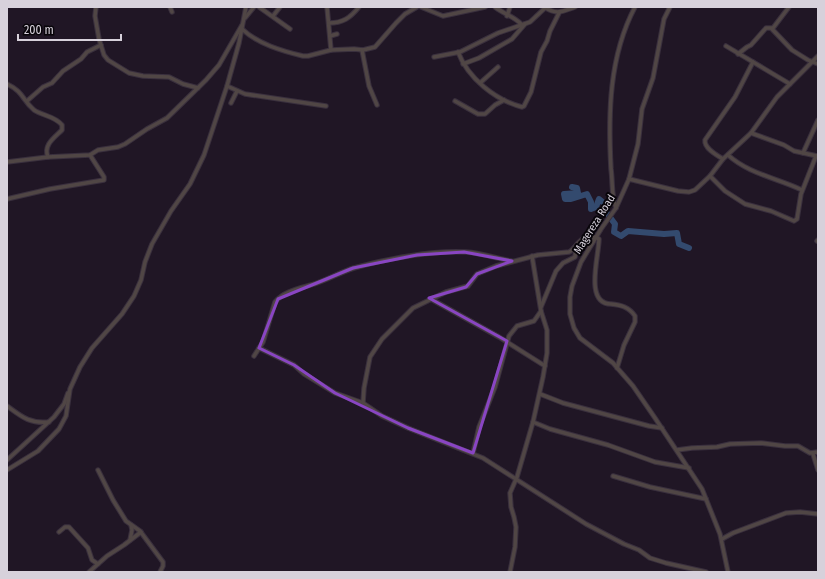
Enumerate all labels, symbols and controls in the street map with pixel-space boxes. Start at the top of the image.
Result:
scale bar [18,16,121,42]
text: 200 m [24,23,54,37]
street label: Magereza Road [571,192,618,256]

